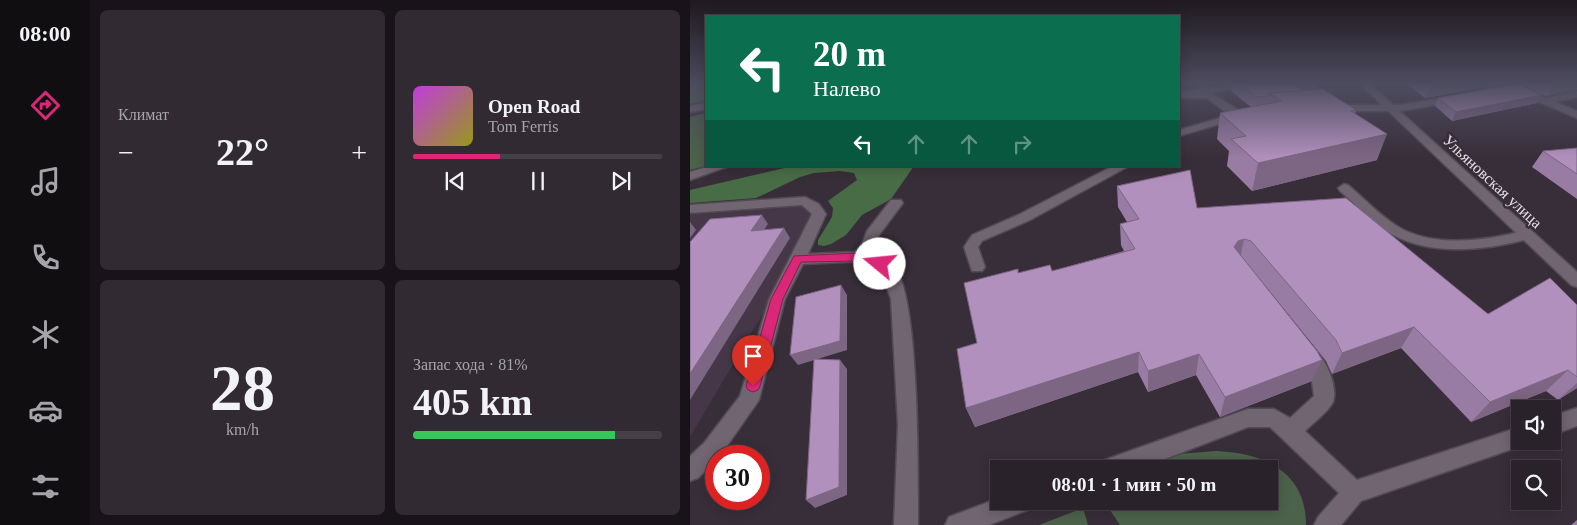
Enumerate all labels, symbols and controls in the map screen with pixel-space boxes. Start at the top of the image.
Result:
text: 08:00 [19,21,71,46]
icon: left [730,35,795,100]
text: 20 m [813,35,886,74]
text: Налево [813,76,881,101]
icon: directions [28,88,63,123]
text: Open Road [488,96,580,117]
text: Климат [118,106,169,123]
text: Tom Ferris [488,118,558,135]
icon: left [849,130,877,158]
icon: ahead [902,130,930,158]
icon: ahead [955,130,983,158]
icon: right [1008,130,1036,158]
text: 22° [216,131,269,173]
street label: Ульяновская улица [1439,131,1546,232]
text: − [118,137,134,168]
text: + [351,137,367,168]
icon: music [28,164,63,199]
icon: previous [441,167,469,195]
icon: pause [524,167,552,195]
icon: next [607,167,635,195]
position arrow [853,237,905,289]
icon: phone [28,240,63,275]
icon: climate [28,317,63,352]
pin [732,335,774,386]
icon: arrive [739,342,767,370]
text: 28 [210,352,275,424]
text: Запас хода · 81% [413,356,528,373]
text: 405 km [413,381,532,423]
icon: car [28,393,63,428]
map controls [1511,400,1561,510]
button: sound [1511,400,1561,450]
text: km/h [226,421,259,438]
speed limit sign: 30 [705,445,770,510]
button: search [1511,460,1561,510]
icon: filters [28,469,63,504]
text: 08:01 · 1 мин · 50 m [1052,474,1216,495]

